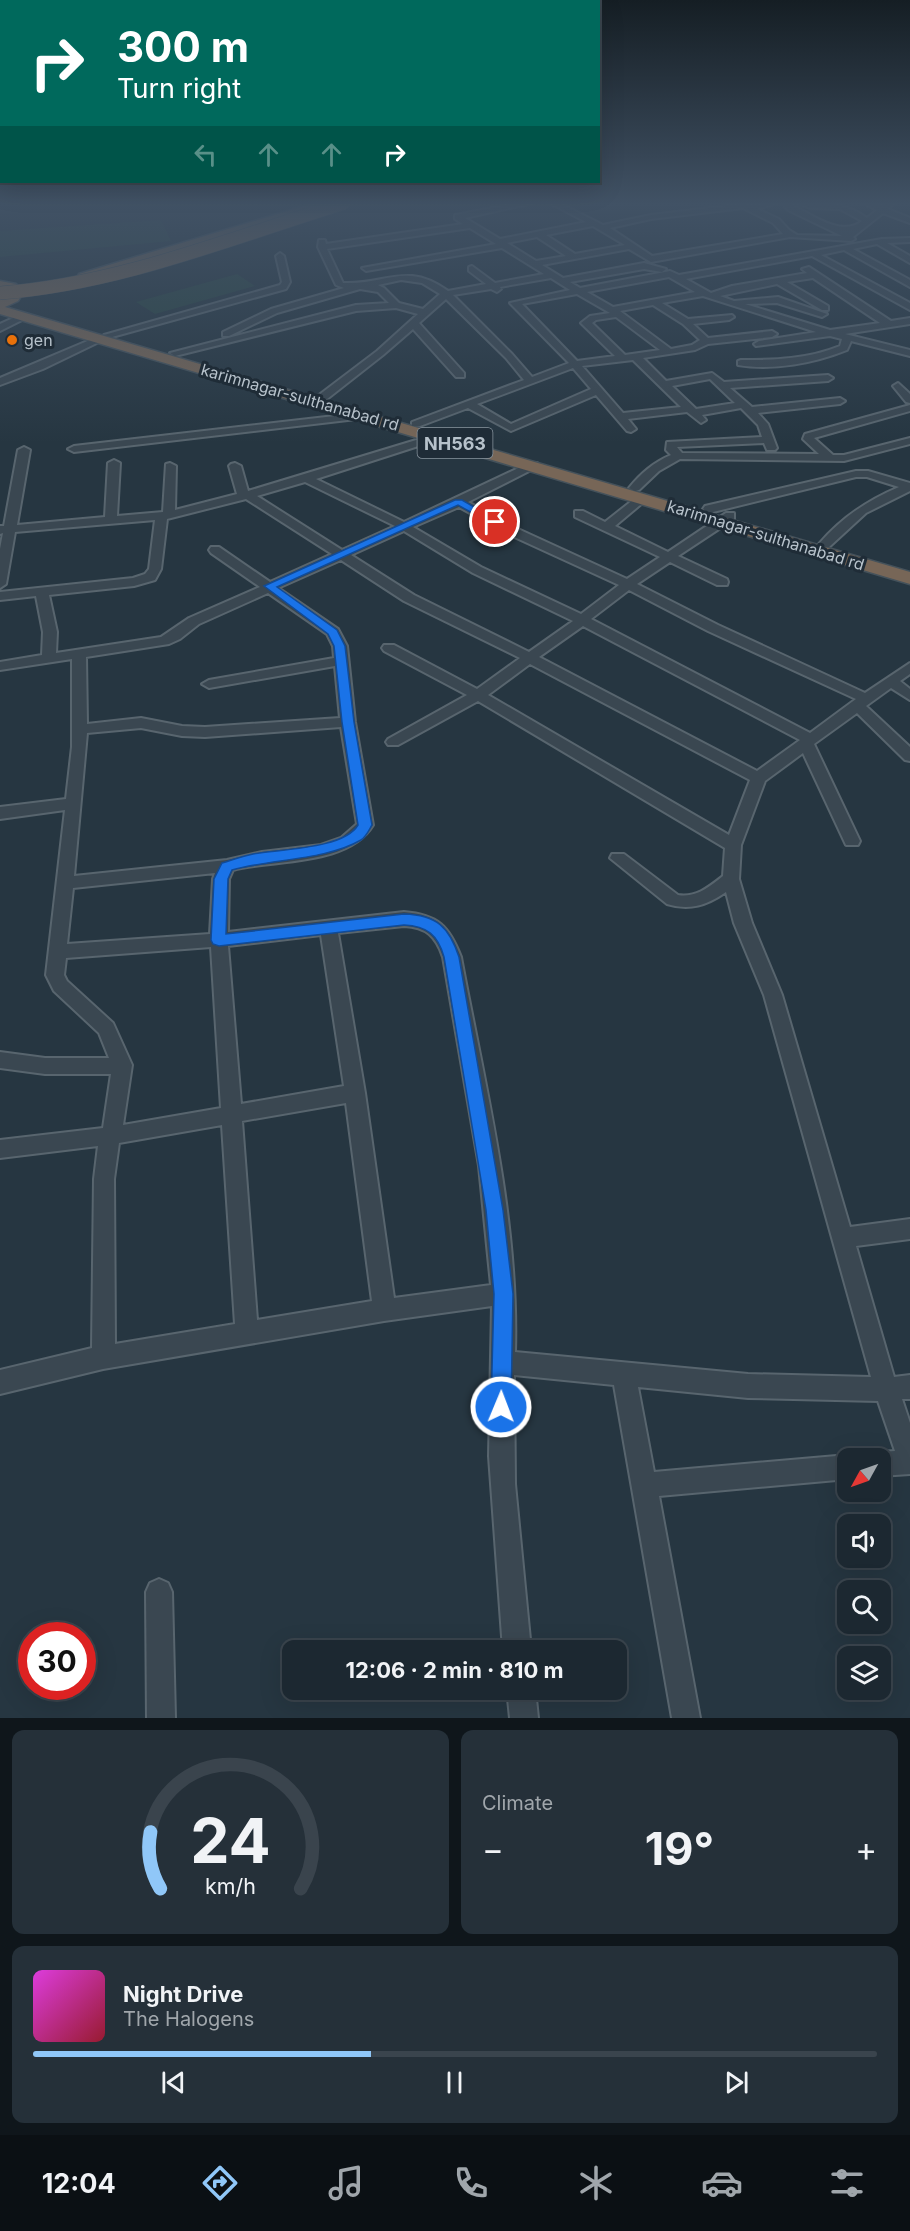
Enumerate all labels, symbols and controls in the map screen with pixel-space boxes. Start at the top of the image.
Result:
text: 300 m [117,21,249,72]
icon: right [18,24,96,102]
text: Turn right [117,72,241,105]
icon: left [189,138,222,171]
icon: ahead [252,138,285,171]
icon: ahead [315,138,348,171]
icon: right [378,138,411,171]
place label: gen [24,330,53,350]
marker: gen [5,333,19,347]
street label: karimnagar-sulthanabad rd [199,359,401,435]
road number: NH563 [418,428,492,458]
street label: karimnagar-sulthanabad rd [665,495,867,575]
pin [469,496,520,547]
icon: arrive [478,505,511,538]
position arrow [469,1375,533,1439]
north arrow [837,1448,891,1502]
map controls [837,1448,891,1700]
button: sound [837,1514,891,1568]
button: search [837,1580,891,1634]
speed limit sign: 30 [18,1622,96,1700]
button: layers [837,1646,891,1700]
text: 12:06 · 2 min · 810 m [345,1657,564,1683]
text: Climate [482,1791,553,1815]
text: 24 [190,1803,271,1878]
text: 19° [645,1821,714,1876]
text: − [482,1829,504,1869]
text: + [855,1829,877,1869]
text: km/h [205,1873,256,1899]
text: Night Drive [123,1981,243,2007]
text: The Halogens [123,2007,254,2031]
icon: previous [157,2066,190,2099]
icon: pause [438,2066,471,2099]
icon: next [720,2066,753,2099]
icon: directions [199,2162,241,2204]
icon: music [325,2162,367,2204]
icon: phone [450,2162,492,2204]
icon: climate [575,2162,617,2204]
icon: car [701,2162,743,2204]
icon: filters [826,2162,868,2204]
text: 12:04 [42,2167,116,2200]

